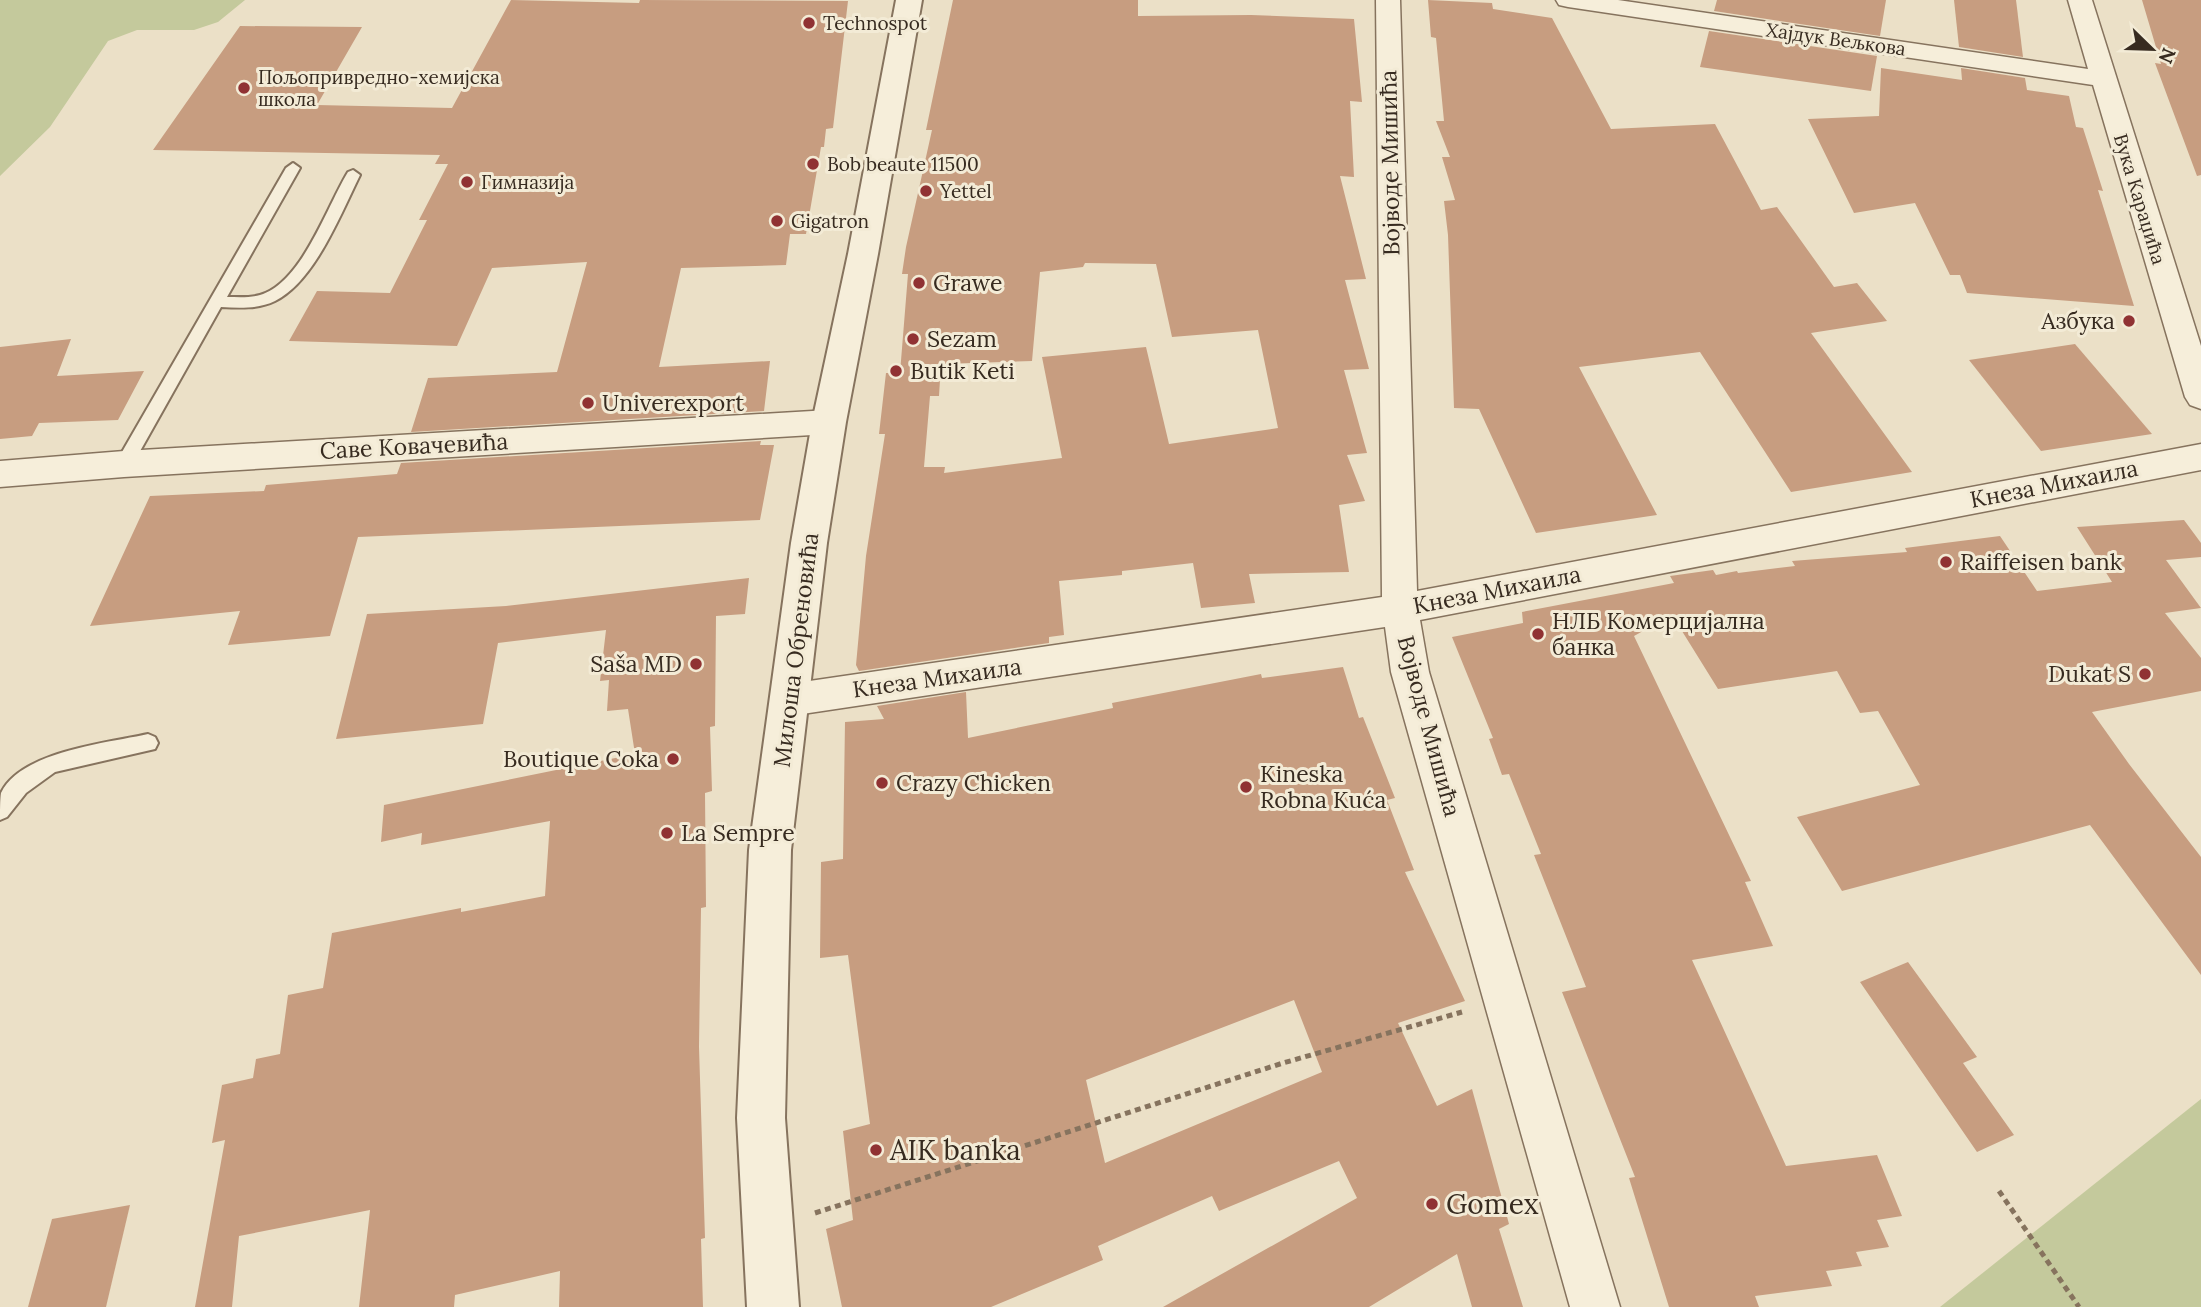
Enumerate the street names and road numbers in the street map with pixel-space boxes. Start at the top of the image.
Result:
street label: Хајдук Вељкова [1765,17,1908,61]
street label: Војводе Мишића [1373,70,1406,256]
street label: Вука Караџића [2109,131,2171,268]
street label: Саве Ковачевића [319,426,509,465]
street label: Кнеза Михаила [1967,453,2140,514]
street label: Милоша Обреновића [767,531,824,769]
street label: Кнеза Михаила [1410,559,1583,620]
street label: Војводе Мишића [1391,632,1468,820]
street label: Кнеза Михаила [851,651,1023,704]

